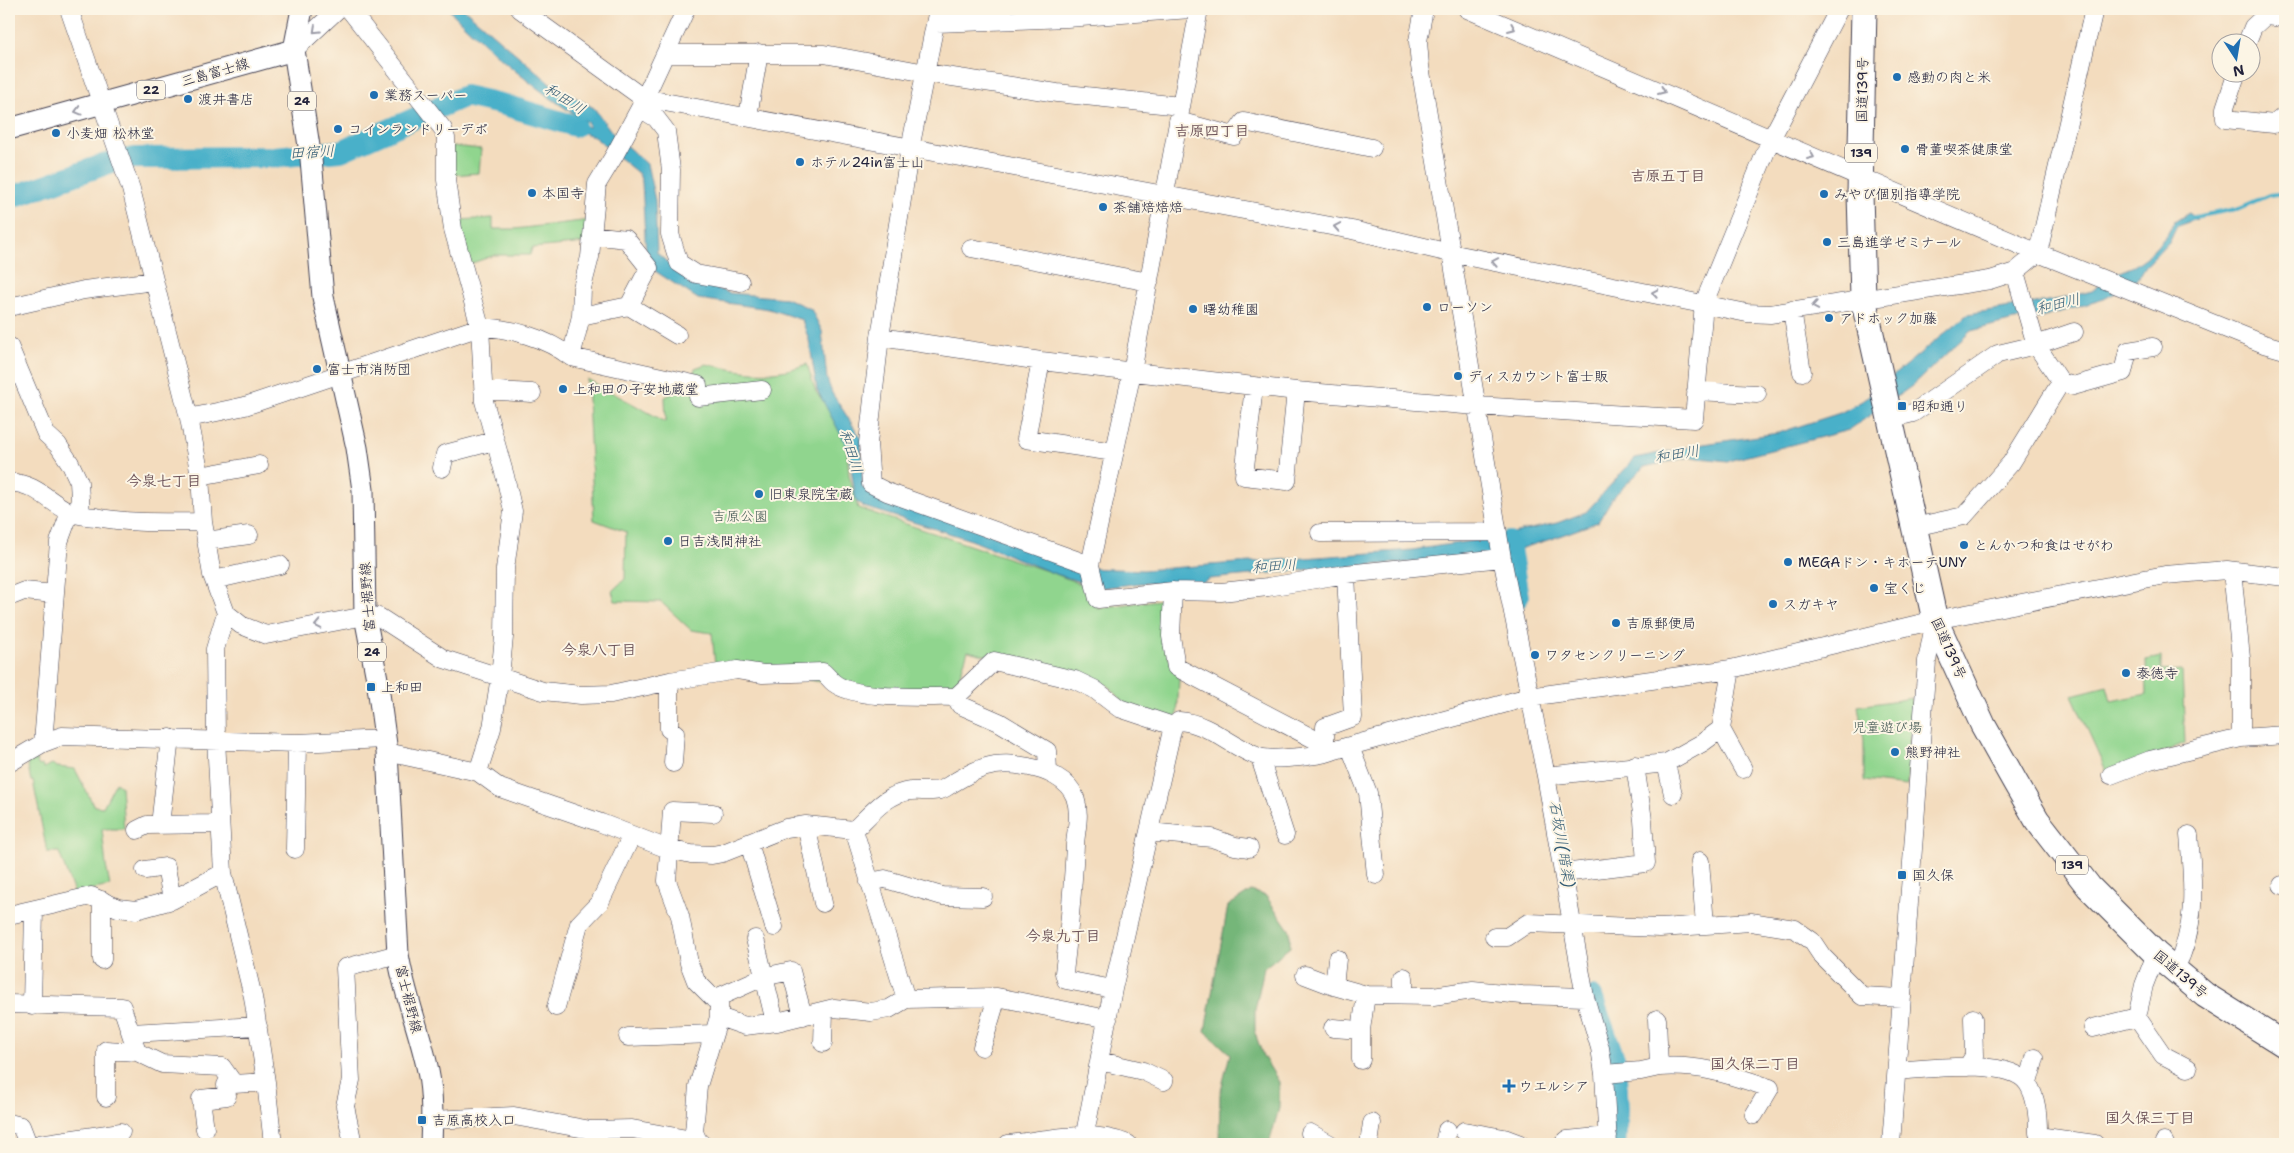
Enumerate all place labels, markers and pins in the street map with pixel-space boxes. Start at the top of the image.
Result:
place label: 感動の肉と米 [1907,68,1991,86]
marker: 感動の肉と米 [1891,71,1903,83]
place label: 業務スーパー [384,86,467,104]
marker: 業務スーパー [368,89,380,101]
place label: 渡井書店 [198,90,254,108]
marker: 渡井書店 [182,93,194,105]
place label: コインランドリーデポ [348,120,488,138]
marker: コインランドリーデポ [332,123,344,135]
place label: 小麦畑 松林堂 [66,124,155,142]
marker: 小麦畑 松林堂 [50,127,62,139]
place label: 骨董喫茶健康堂 [1915,140,2013,158]
marker: 骨董喫茶健康堂 [1899,143,1911,155]
place label: ホテル24in富士山 [810,153,924,171]
marker: ホテル24in富士山 [794,156,806,168]
place label: 本国寺 [542,184,584,202]
place label: みやび個別指導学院 [1834,185,1960,203]
marker: 本国寺 [526,187,538,199]
marker: みやび個別指導学院 [1818,188,1830,200]
place label: 茶舗焙焙焙 [1113,198,1183,216]
marker: 茶舗焙焙焙 [1097,201,1109,213]
place label: 三島進学ゼミナール [1837,233,1962,251]
marker: 三島進学ゼミナール [1821,236,1833,248]
place label: ローソン [1437,298,1493,316]
place label: 曙幼稚園 [1203,300,1259,318]
marker: ローソン [1421,301,1433,313]
marker: 曙幼稚園 [1187,303,1199,315]
place label: アドホック加藤 [1839,309,1937,327]
marker: アドホック加藤 [1823,312,1835,324]
place label: 富士市消防団 [327,360,411,378]
marker: 富士市消防団 [311,363,323,375]
place label: ディスカウント富士販 [1468,367,1608,385]
marker: ディスカウント富士販 [1452,370,1464,382]
place label: 上和田の子安地蔵堂 [573,380,699,398]
marker: 上和田の子安地蔵堂 [557,383,569,395]
place label: 昭和通り [1912,397,1968,415]
marker: 昭和通り [1896,400,1908,412]
place label: 旧東泉院宝蔵 [769,485,853,503]
marker: 旧東泉院宝蔵 [753,488,765,500]
place label: 日吉浅間神社 [678,532,762,550]
marker: 日吉浅間神社 [662,535,674,547]
place label: とんかつ和食はせがわ [1974,536,2114,554]
marker: とんかつ和食はせがわ [1958,539,1970,551]
place label: MEGAドン・キホーテUNY [1798,553,1967,571]
marker: MEGAドン・キホーテUNY [1782,556,1794,568]
place label: 宝くじ [1884,579,1926,597]
marker: 宝くじ [1868,582,1880,594]
place label: スガキヤ [1783,595,1839,613]
marker: スガキヤ [1767,598,1779,610]
place label: 吉原郵便局 [1626,614,1696,632]
marker: 吉原郵便局 [1610,617,1622,629]
place label: ワタセンクリーニング [1545,646,1685,664]
marker: ワタセンクリーニング [1529,649,1541,661]
place label: 泰徳寺 [2136,664,2178,682]
marker: 泰徳寺 [2120,667,2132,679]
place label: 上和田 [381,678,423,696]
marker: 上和田 [365,681,377,693]
place label: 熊野神社 [1905,743,1961,761]
marker: 熊野神社 [1889,746,1901,758]
place label: 国久保 [1912,866,1954,884]
marker: 国久保 [1896,869,1908,881]
place label: ウエルシア [1519,1077,1589,1095]
marker: ウエルシア [1503,1080,1515,1092]
place label: 吉原高校入口 [432,1111,516,1129]
marker: 吉原高校入口 [416,1114,428,1126]

